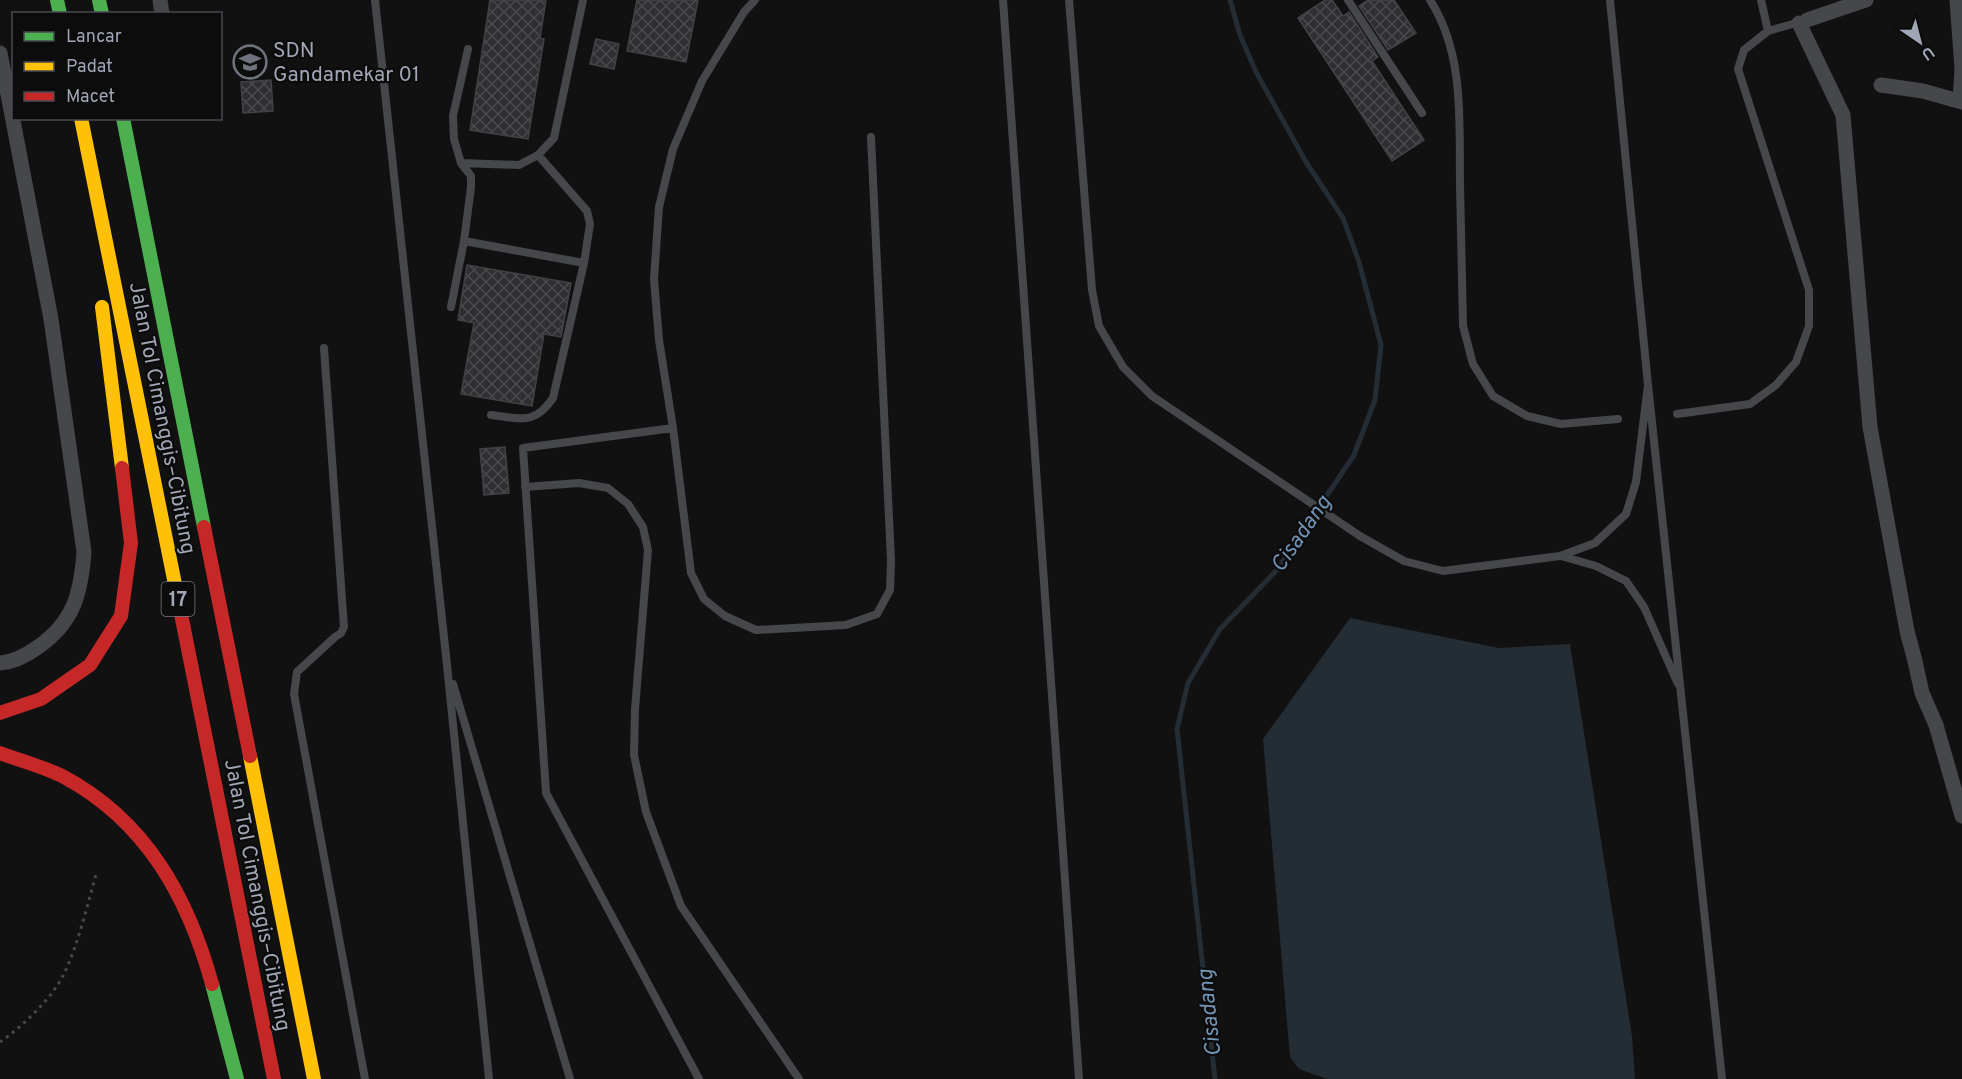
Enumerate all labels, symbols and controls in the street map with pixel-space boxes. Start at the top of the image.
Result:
legend [12,12,222,120]
north arrow [1890,12,1950,72]
text: Lancar [66,26,122,49]
place label: SDN Gandamekar 01 [273,38,420,89]
text: U [1917,41,1938,64]
school or university icon: SDN Gandamekar 01 [232,44,268,80]
text: Padat [66,56,113,79]
text: Macet [66,86,115,109]
street label: Jalan Tol Cimanggis–Cibitung [122,280,201,557]
water label: Cisadang [1266,490,1339,578]
road number: 17 [162,582,195,616]
street label: Jalan Tol Cimanggis–Cibitung [217,757,296,1034]
water label: Cisadang [1192,967,1228,1058]

